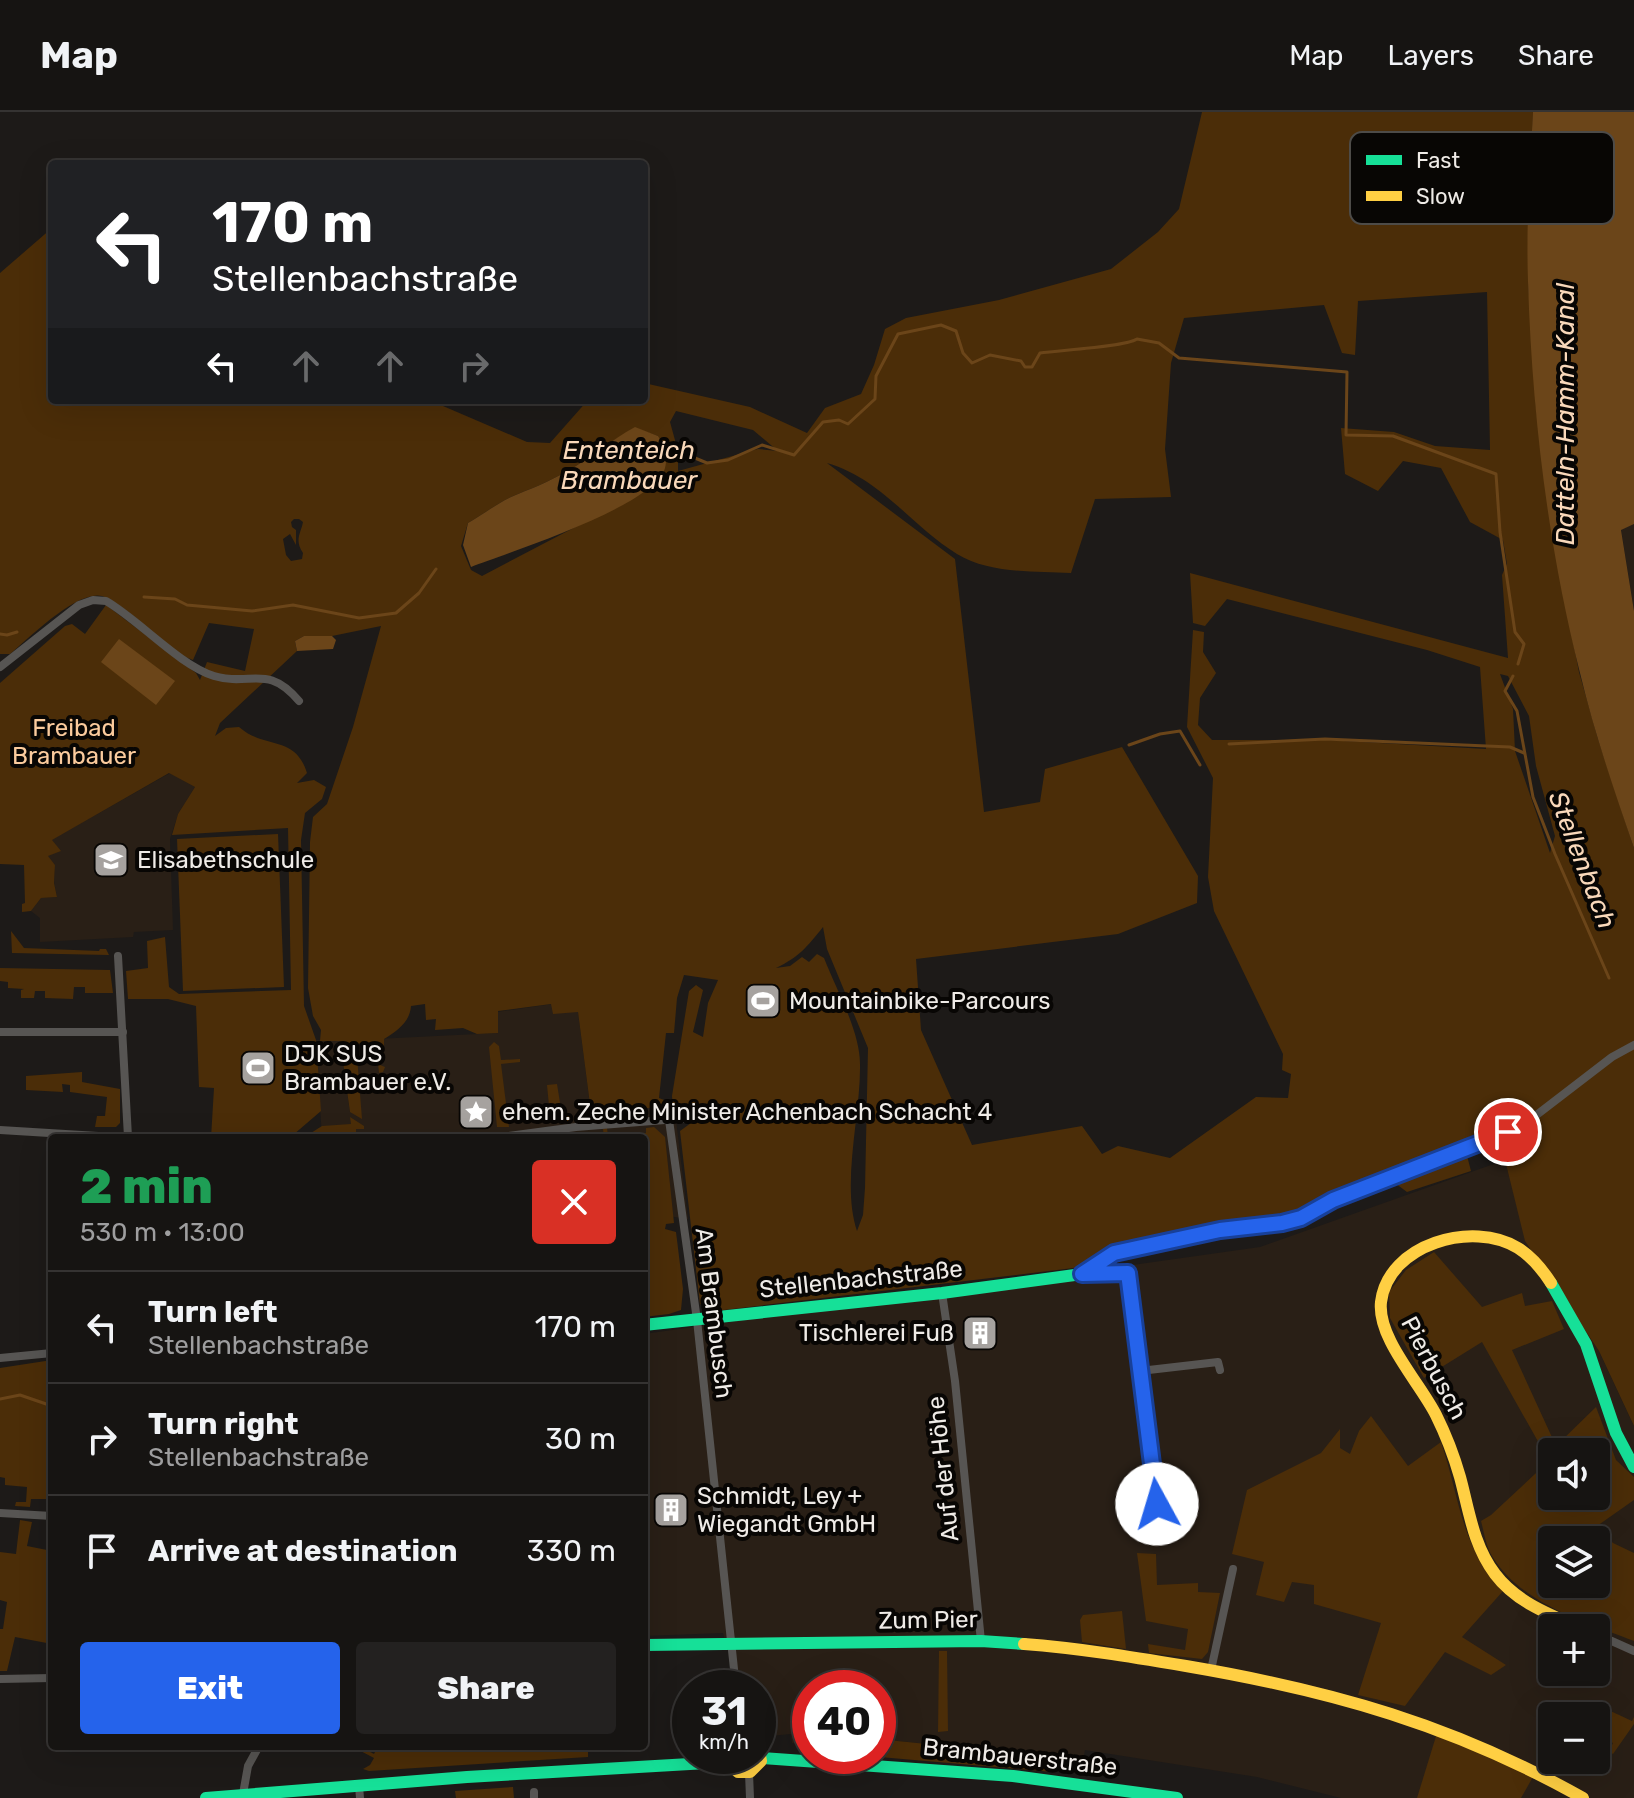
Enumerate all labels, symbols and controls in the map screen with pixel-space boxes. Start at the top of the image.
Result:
text: Map [40,32,118,78]
text: Map [1289,39,1344,72]
text: Layers [1388,39,1474,72]
text: Share [1518,39,1594,72]
legend [1350,132,1614,224]
text: Fast [1416,147,1461,174]
text: Slow [1416,183,1465,210]
text: 170 m [212,190,373,256]
icon: left [80,192,184,296]
text: Stellenbachstraße [212,257,518,300]
water label: Datteln-Hamm-Kanal [1550,282,1581,545]
icon: left [200,344,244,388]
icon: ahead [284,344,328,388]
icon: ahead [368,344,412,388]
icon: right [452,344,496,388]
water label: Ententeich Brambauer [561,435,698,496]
park label: Freibad Brambauer [12,714,136,770]
water label: Stellenbach [1542,787,1622,933]
school or university icon: Elisabethschule [92,841,130,879]
place label: Elisabethschule [137,846,314,874]
sports icon: Mountainbike-Parcours [744,982,782,1020]
place label: Mountainbike-Parcours [789,987,1051,1015]
place label: DJK SUS Brambauer e.V. [284,1040,451,1096]
sports icon: DJK SUS Brambauer e.V. [239,1049,277,1087]
place icon: ehem. Zeche Minister Achenbach Schacht 4 [457,1093,495,1131]
place label: ehem. Zeche Minister Achenbach Schacht 4 [502,1098,993,1126]
pin [1474,1098,1542,1166]
icon: arrive [1486,1110,1530,1154]
text: 2 min [80,1158,213,1215]
button: close [532,1160,616,1244]
text: 530 m · 13:00 [80,1217,245,1248]
street label: Am Brambusch [690,1226,738,1400]
street label: Stellenbachstraße [758,1254,964,1304]
text: Turn left [148,1294,278,1330]
icon: left [80,1305,124,1349]
text: 170 m [535,1309,616,1345]
street label: Pierbusch [1395,1312,1473,1424]
building icon: Tischlerei Fuß [961,1314,999,1352]
place label: Tischlerei Fuß [799,1319,954,1347]
text: Stellenbachstraße [148,1330,369,1361]
street label: Auf der Höhe [921,1395,965,1543]
text: Turn right [148,1406,299,1442]
icon: right [80,1417,124,1461]
text: 30 m [545,1421,616,1457]
map controls [1538,1438,1610,1774]
button: sound [1538,1438,1610,1510]
text: Stellenbachstraße [148,1442,369,1473]
position arrow [1115,1462,1199,1546]
place label: Schmidt, Ley + Wiegandt GmbH [697,1482,876,1538]
building icon: Schmidt, Ley + Wiegandt GmbH [652,1491,690,1529]
button: layers [1538,1526,1610,1598]
icon: arrive [80,1529,124,1573]
text: Arrive at destination [148,1533,458,1569]
text: 330 m [527,1533,616,1569]
street label: Zum Pier [878,1605,978,1635]
button: + [1538,1614,1610,1686]
button: Exit [80,1642,340,1734]
button: Share [356,1642,616,1734]
speed limit sign: 40 [792,1670,896,1774]
text: 31 [701,1688,747,1735]
button: − [1538,1702,1610,1774]
text: km/h [699,1730,749,1754]
street label: Brambauerstraße [921,1733,1119,1781]

